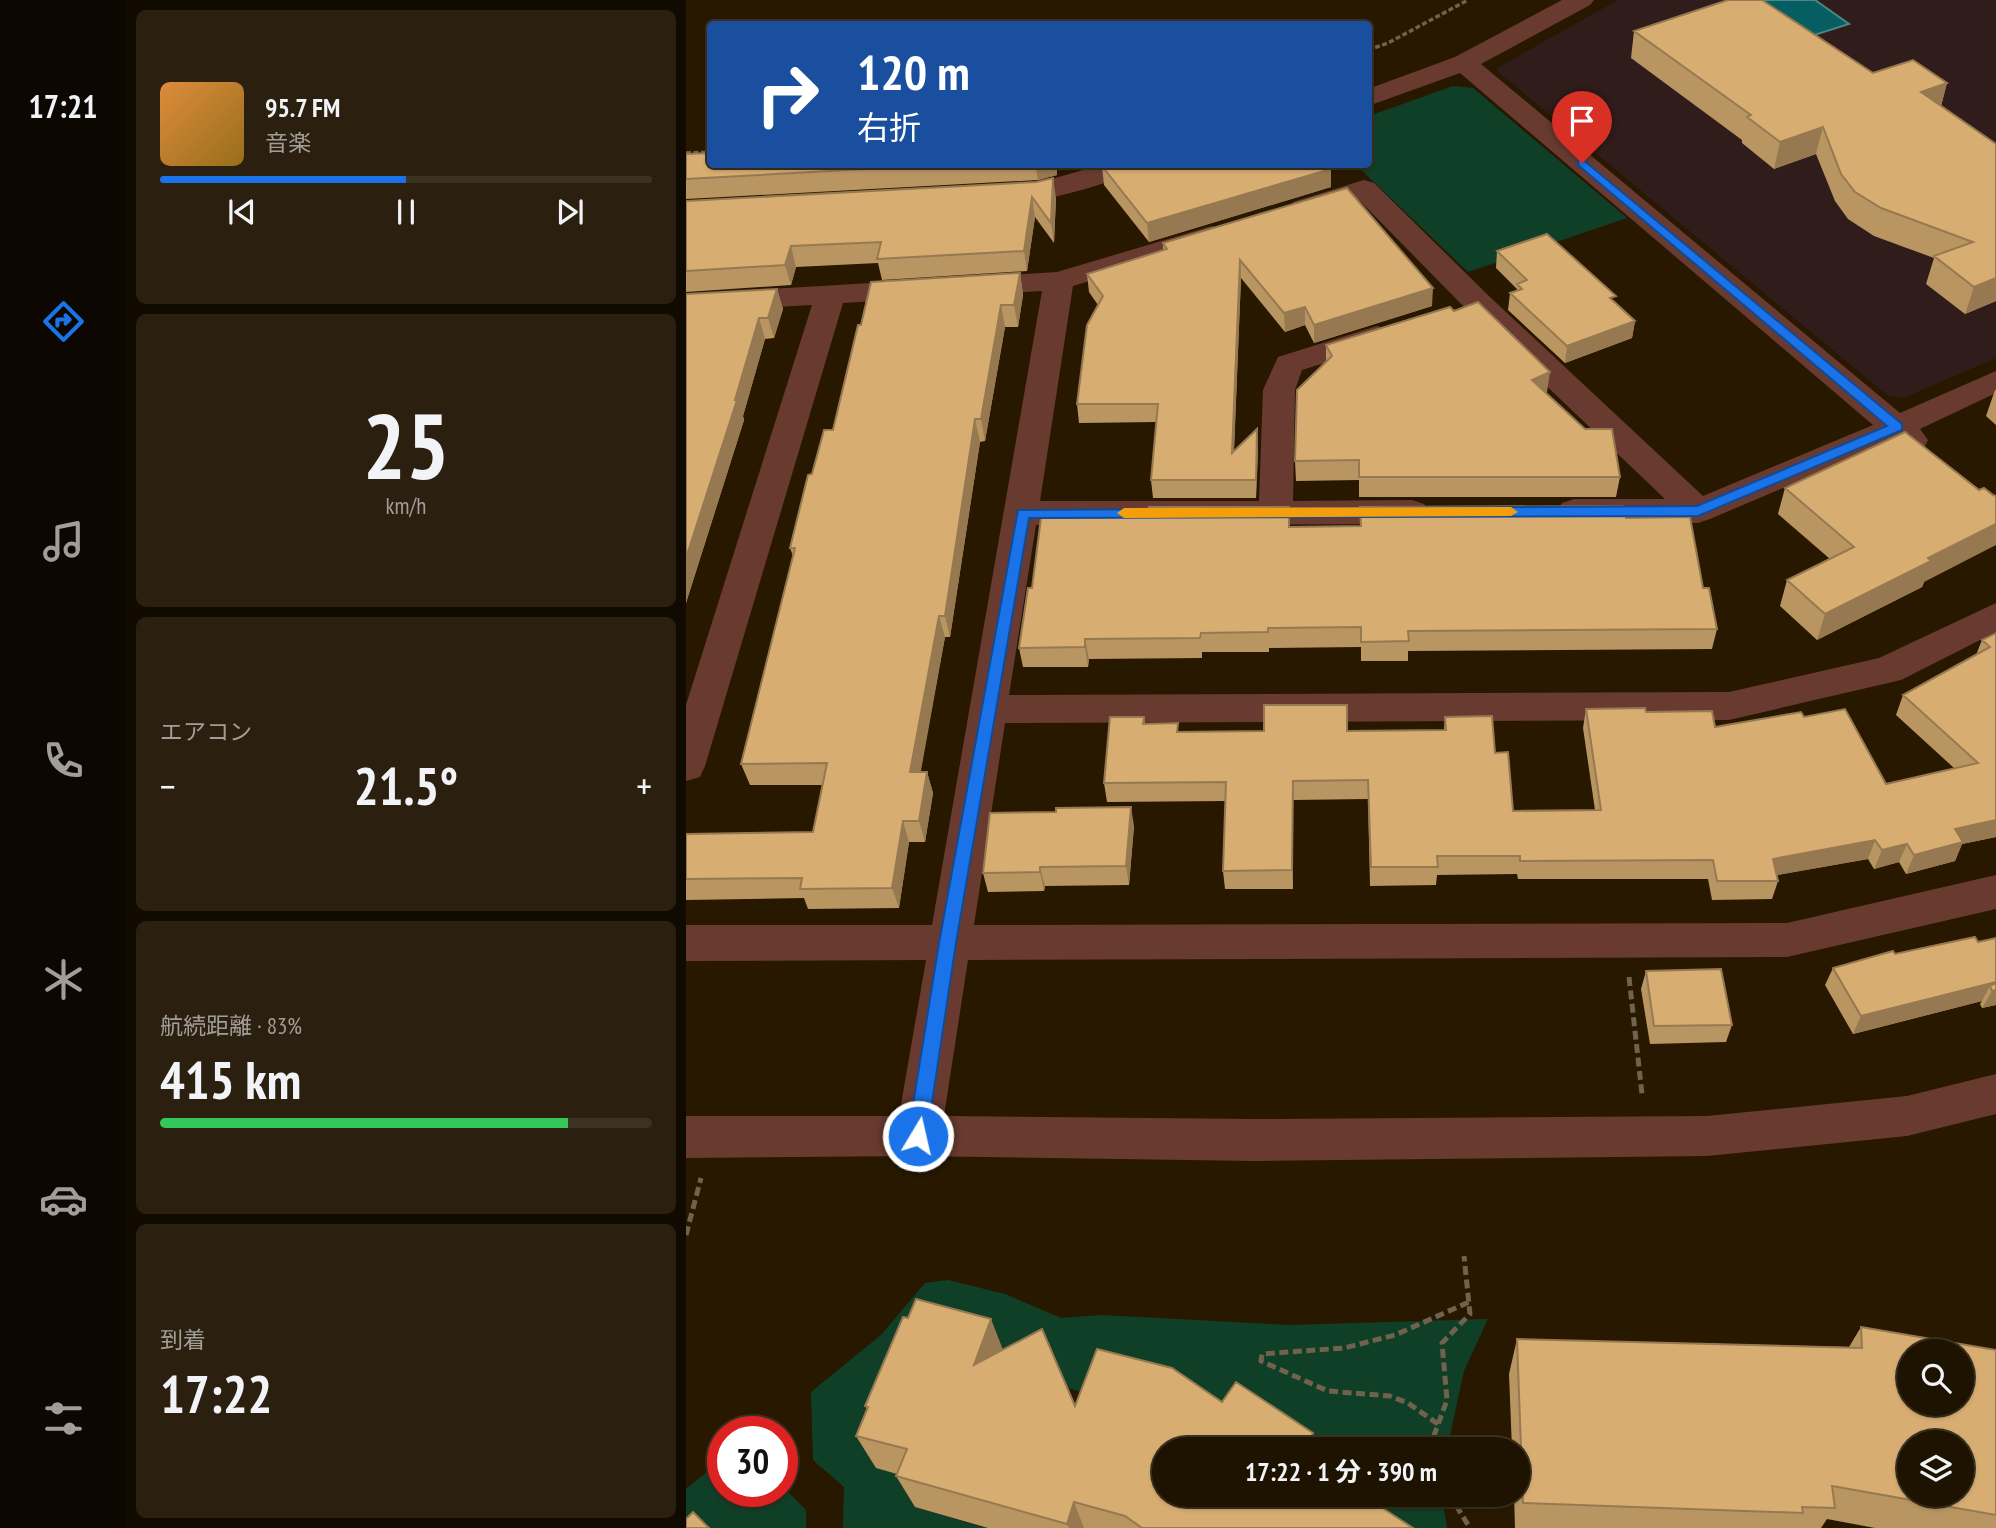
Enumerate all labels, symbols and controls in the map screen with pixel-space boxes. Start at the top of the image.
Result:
text: 120 m [857,40,970,104]
icon: right [742,49,833,140]
text: 17:21 [28,85,98,127]
text: 95.7 FM [265,91,340,124]
pin [1552,91,1612,163]
icon: arrive [1563,102,1601,140]
text: 右折 [857,106,921,148]
text: 音楽 [265,128,311,157]
icon: previous [223,193,261,231]
icon: pause [387,193,425,231]
icon: next [551,193,589,231]
icon: directions [39,297,88,346]
text: 25 [363,386,450,504]
text: km/h [386,491,426,520]
icon: music [39,517,88,566]
text: エアコン [160,717,252,746]
icon: phone [39,736,88,785]
text: 21.5° [354,752,458,819]
text: − [160,761,176,810]
text: + [636,761,652,810]
icon: climate [39,955,88,1004]
text: 航続距離 · 83% [160,1011,302,1040]
text: 415 km [160,1046,301,1113]
position arrow [881,1099,955,1173]
icon: car [39,1175,88,1224]
text: 到着 [160,1325,206,1354]
map controls [1897,1339,1974,1507]
button: search [1897,1339,1974,1416]
text: 17:22 [160,1360,272,1427]
icon: filters [39,1394,88,1443]
speed limit sign: 30 [707,1416,798,1507]
button: layers [1897,1430,1974,1507]
text: 17:22 · 1 分 · 390 m [1245,1455,1437,1488]

